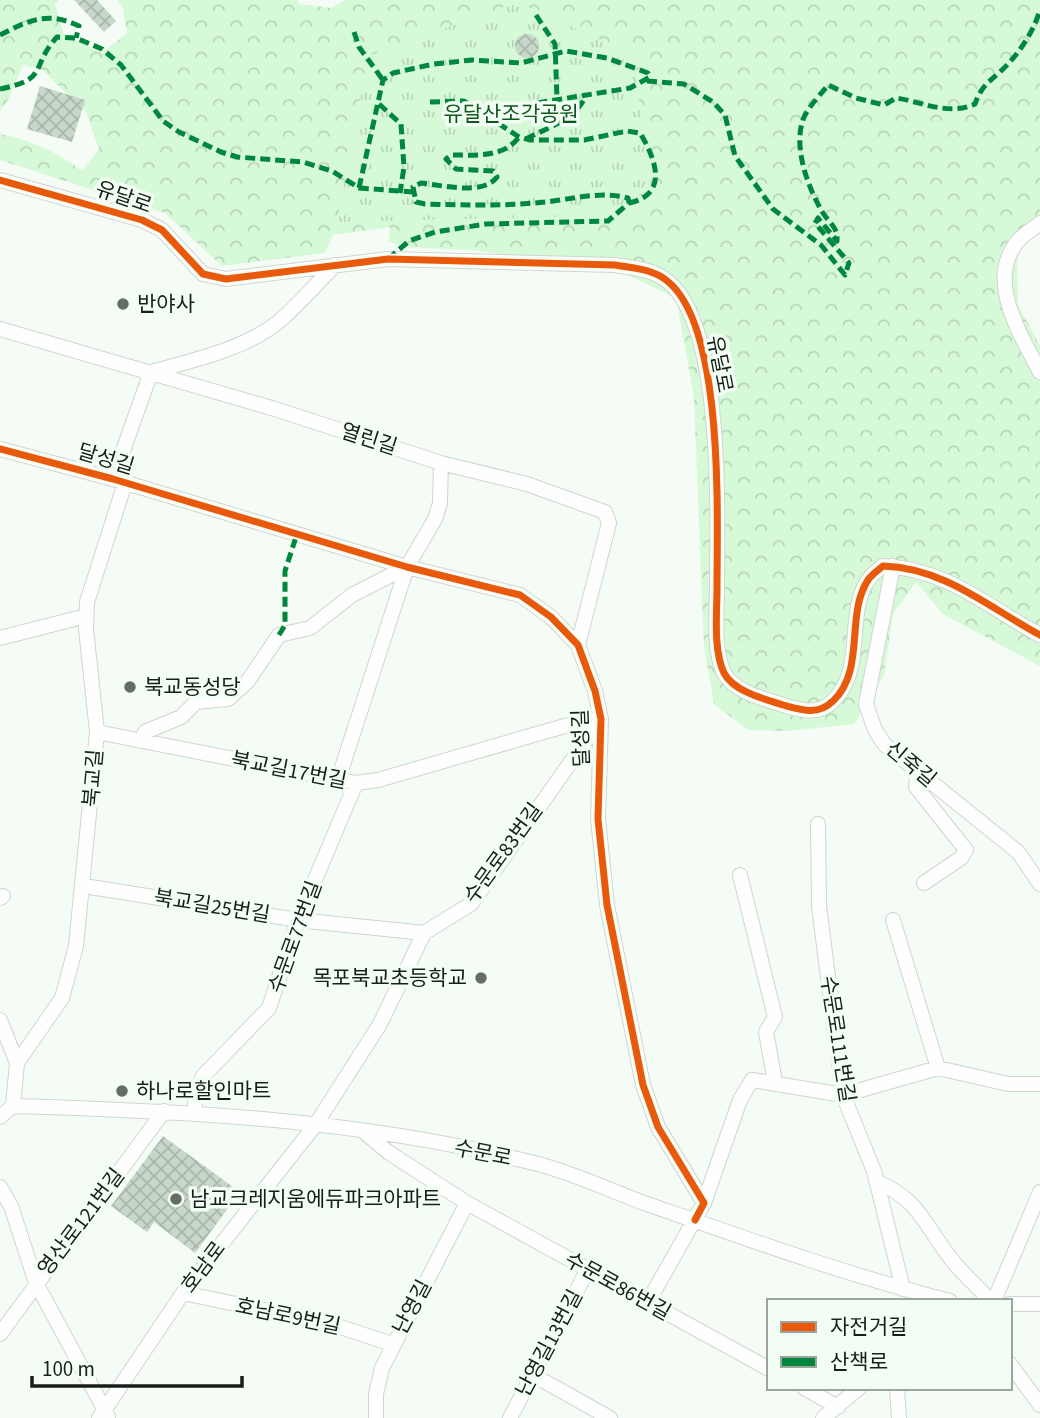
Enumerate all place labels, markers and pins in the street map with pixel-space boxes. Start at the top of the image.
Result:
place label: 반야사 [137,289,195,319]
marker: 반야사 [115,296,131,312]
place label: 북교동성당 [144,672,241,702]
marker: 북교동성당 [122,679,138,695]
place label: 목포북교초등학교 [312,963,467,993]
marker: 목포북교초등학교 [473,970,489,986]
place label: 하나로할인마트 [136,1076,271,1106]
marker: 하나로할인마트 [114,1083,130,1099]
place label: 남교크레지움에듀파크아파트 [190,1184,441,1214]
marker: 남교크레지움에듀파크아파트 [168,1191,184,1207]

